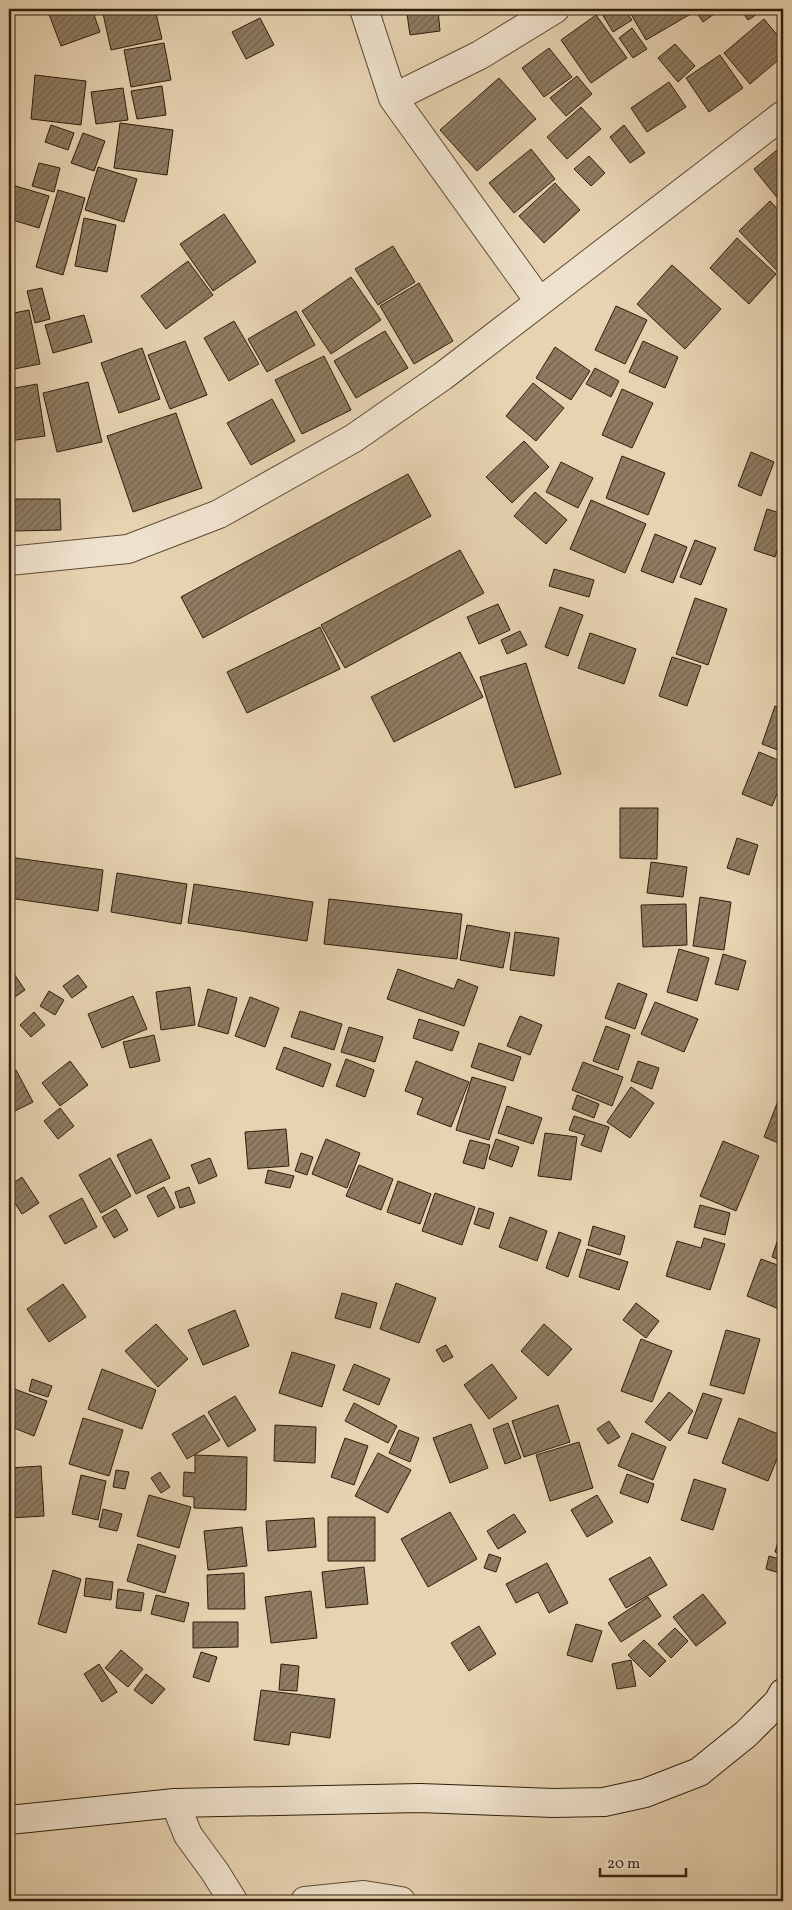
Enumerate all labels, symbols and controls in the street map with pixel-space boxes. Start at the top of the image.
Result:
scale bar [600,1845,686,1877]
text: 20 m [607,1854,640,1875]

